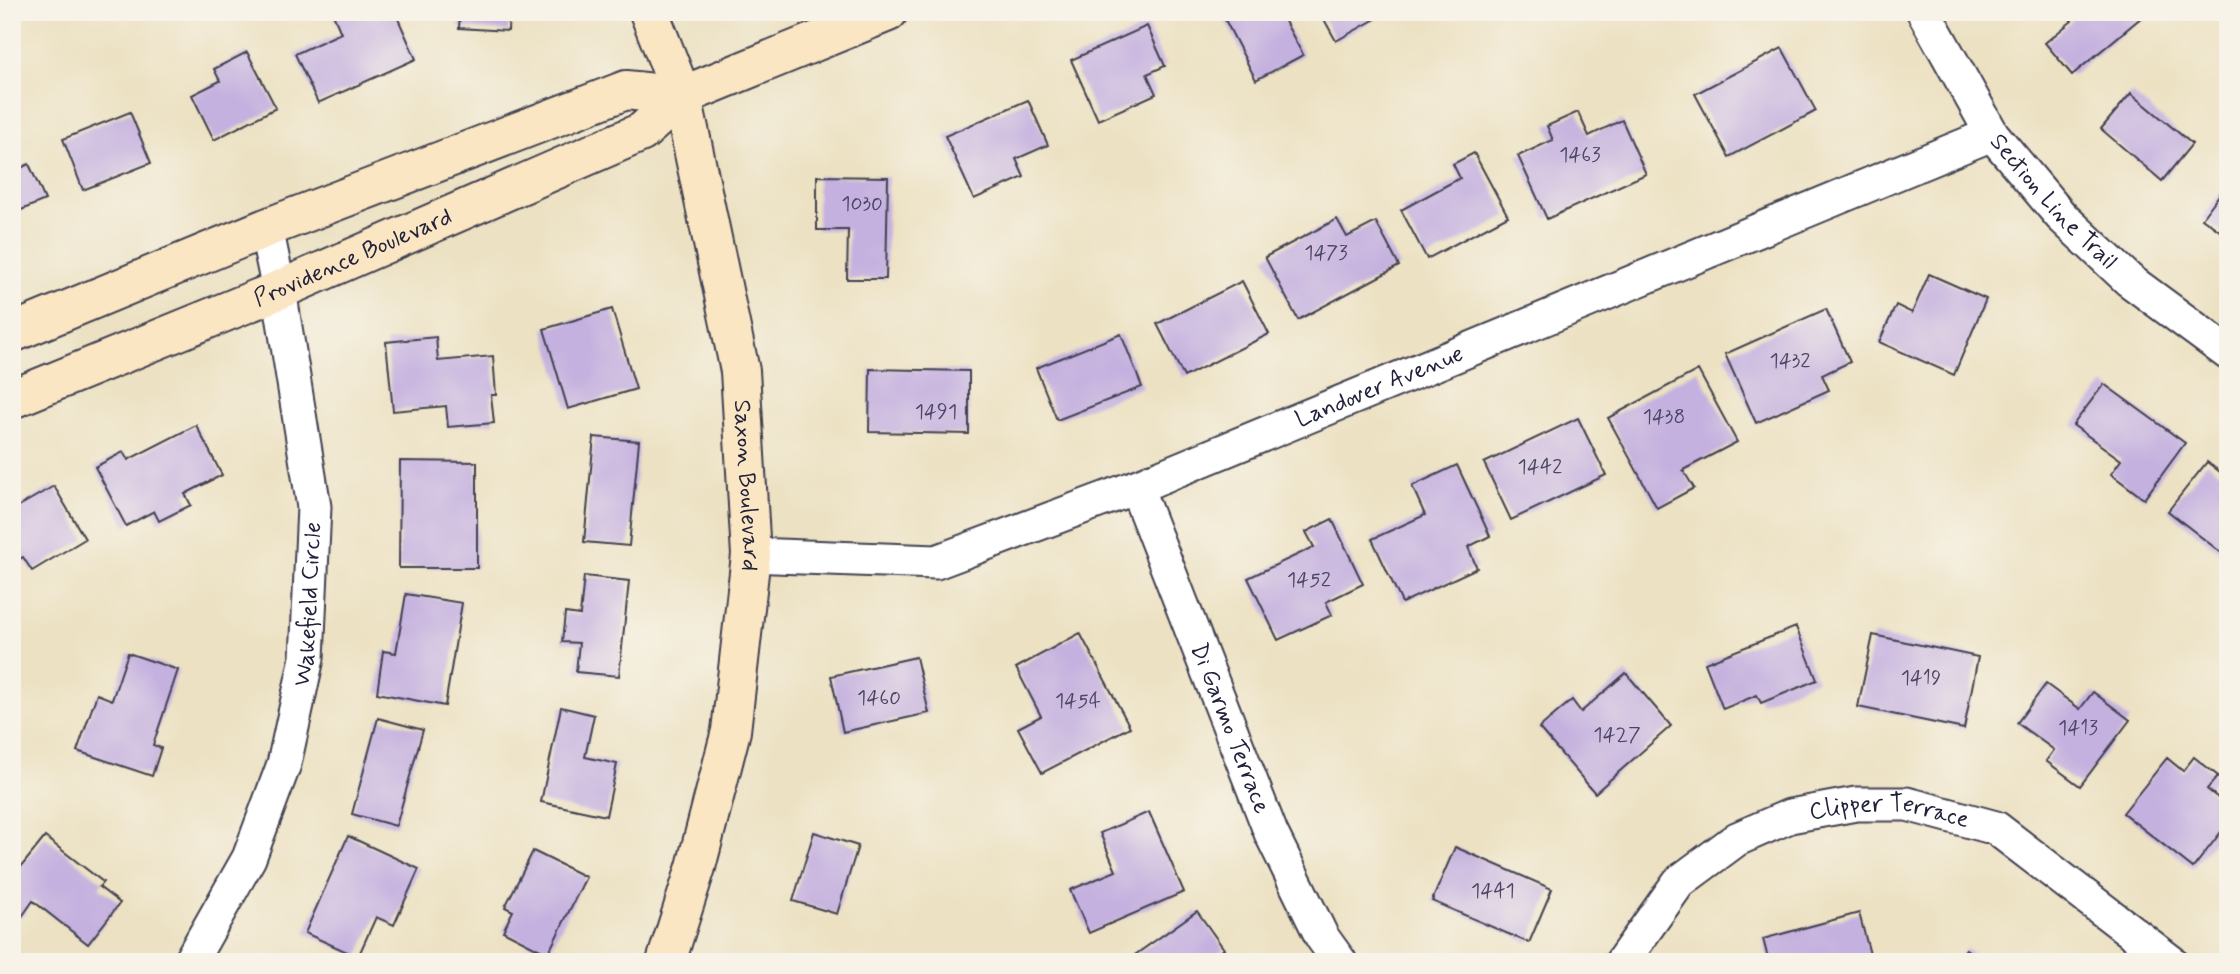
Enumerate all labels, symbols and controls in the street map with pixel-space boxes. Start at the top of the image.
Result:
street label: Section Line Trail [1983,127,2124,276]
house number: 1463 [1559,141,1601,169]
house number: 1030 [841,190,883,218]
street label: Providence Boulevard [249,201,457,314]
house number: 1473 [1304,239,1348,267]
street label: Landover Avenue [1291,338,1468,435]
house number: 1432 [1770,347,1811,375]
house number: 1491 [915,398,957,426]
street label: Saxon Boulevard [726,399,767,573]
house number: 1438 [1643,403,1685,431]
house number: 1442 [1518,453,1562,481]
street label: Wakefield Circle [286,521,329,690]
house number: 1452 [1287,566,1331,594]
street label: Di Garmo Terrace [1183,639,1277,818]
house number: 1419 [1901,664,1941,692]
house number: 1460 [857,684,901,712]
house number: 1454 [1055,687,1101,715]
house number: 1413 [2058,714,2098,742]
house number: 1427 [1593,721,1641,749]
street label: Clipper Terrace [1807,788,1973,836]
house number: 1441 [1471,877,1515,905]

